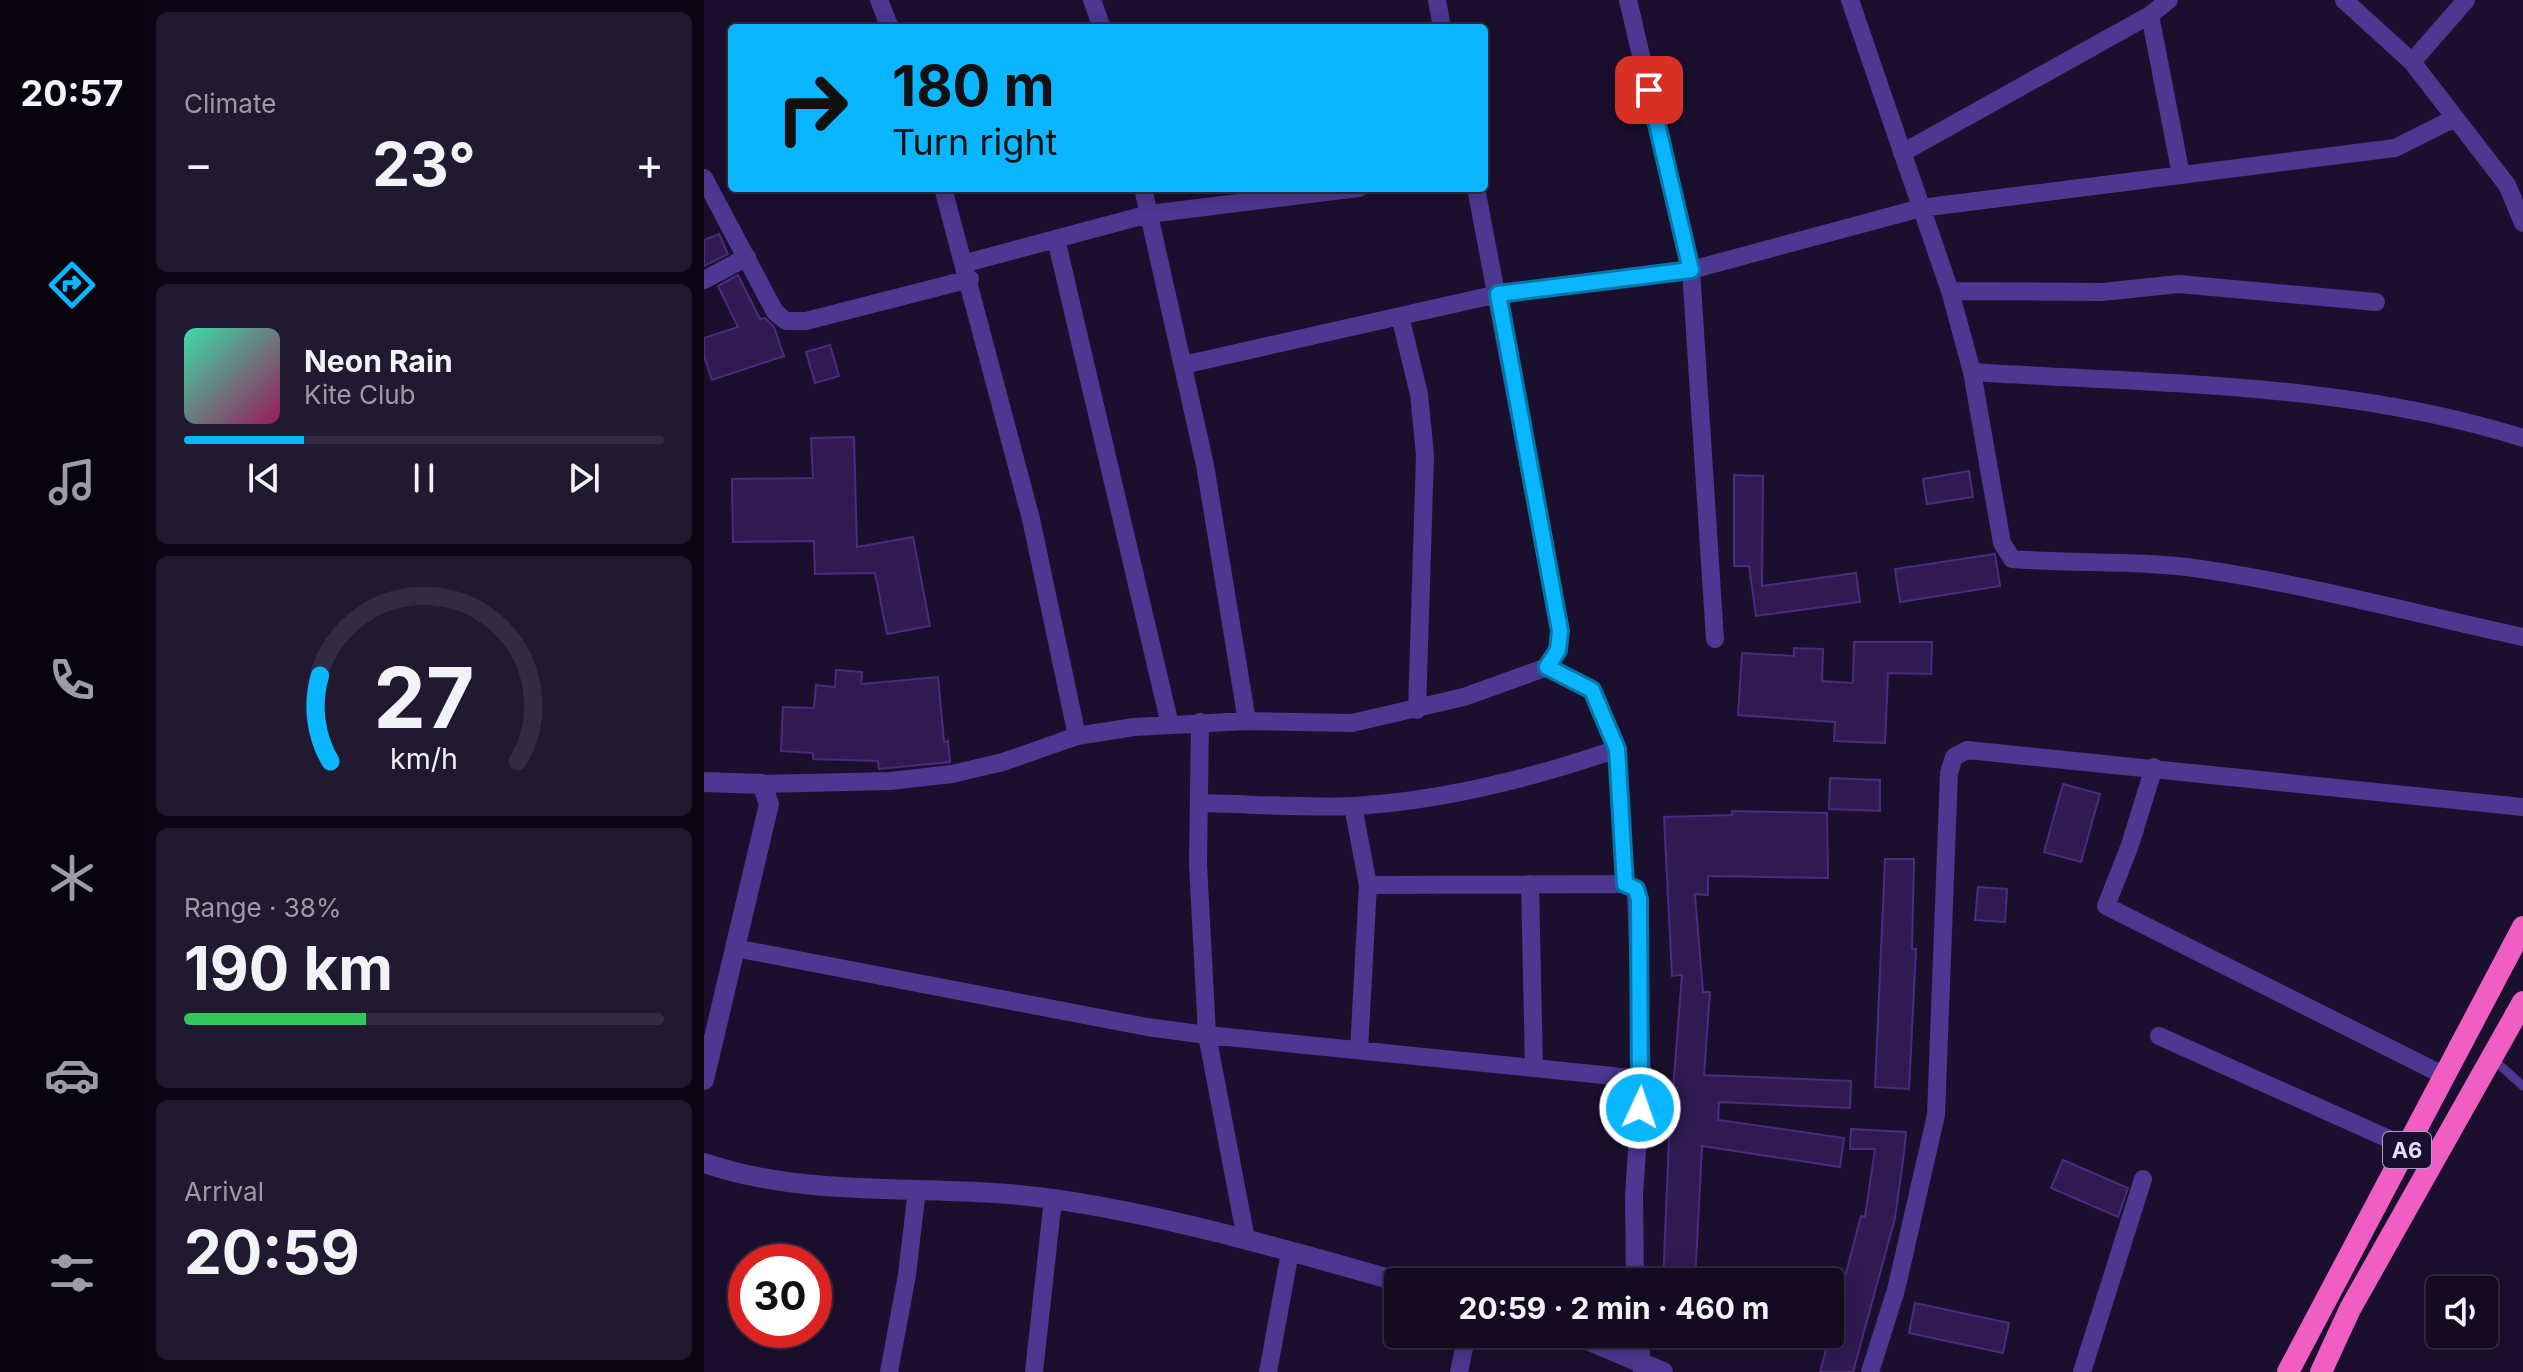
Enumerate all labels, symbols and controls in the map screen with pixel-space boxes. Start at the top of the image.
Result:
text: 180 m [892,52,1055,120]
icon: right [760,56,864,160]
pin [1615,56,1683,124]
icon: arrive [1627,68,1671,112]
text: 20:57 [21,71,123,115]
text: Climate [184,88,276,119]
text: Turn right [892,120,1057,164]
text: 23° [372,128,476,200]
text: − [184,137,213,191]
text: + [635,137,664,191]
icon: directions [44,257,100,313]
text: Neon Rain [304,343,453,379]
text: Kite Club [304,379,415,410]
icon: music [44,454,100,510]
icon: previous [242,456,286,500]
icon: pause [402,456,446,500]
icon: next [562,456,606,500]
text: 27 [374,647,474,748]
icon: phone [44,652,100,708]
text: km/h [390,741,458,776]
icon: climate [44,850,100,906]
text: Range · 38% [184,892,341,923]
text: 190 km [184,932,393,1004]
icon: car [44,1047,100,1103]
position arrow [1598,1066,1682,1150]
road number: A6 [2383,1132,2431,1168]
text: Arrival [184,1176,264,1207]
text: 20:59 [184,1216,360,1288]
speed limit sign: 30 [728,1244,832,1348]
icon: filters [44,1245,100,1301]
map controls [2426,1276,2498,1348]
button: sound [2426,1276,2498,1348]
text: 20:59 · 2 min · 460 m [1459,1290,1769,1326]

